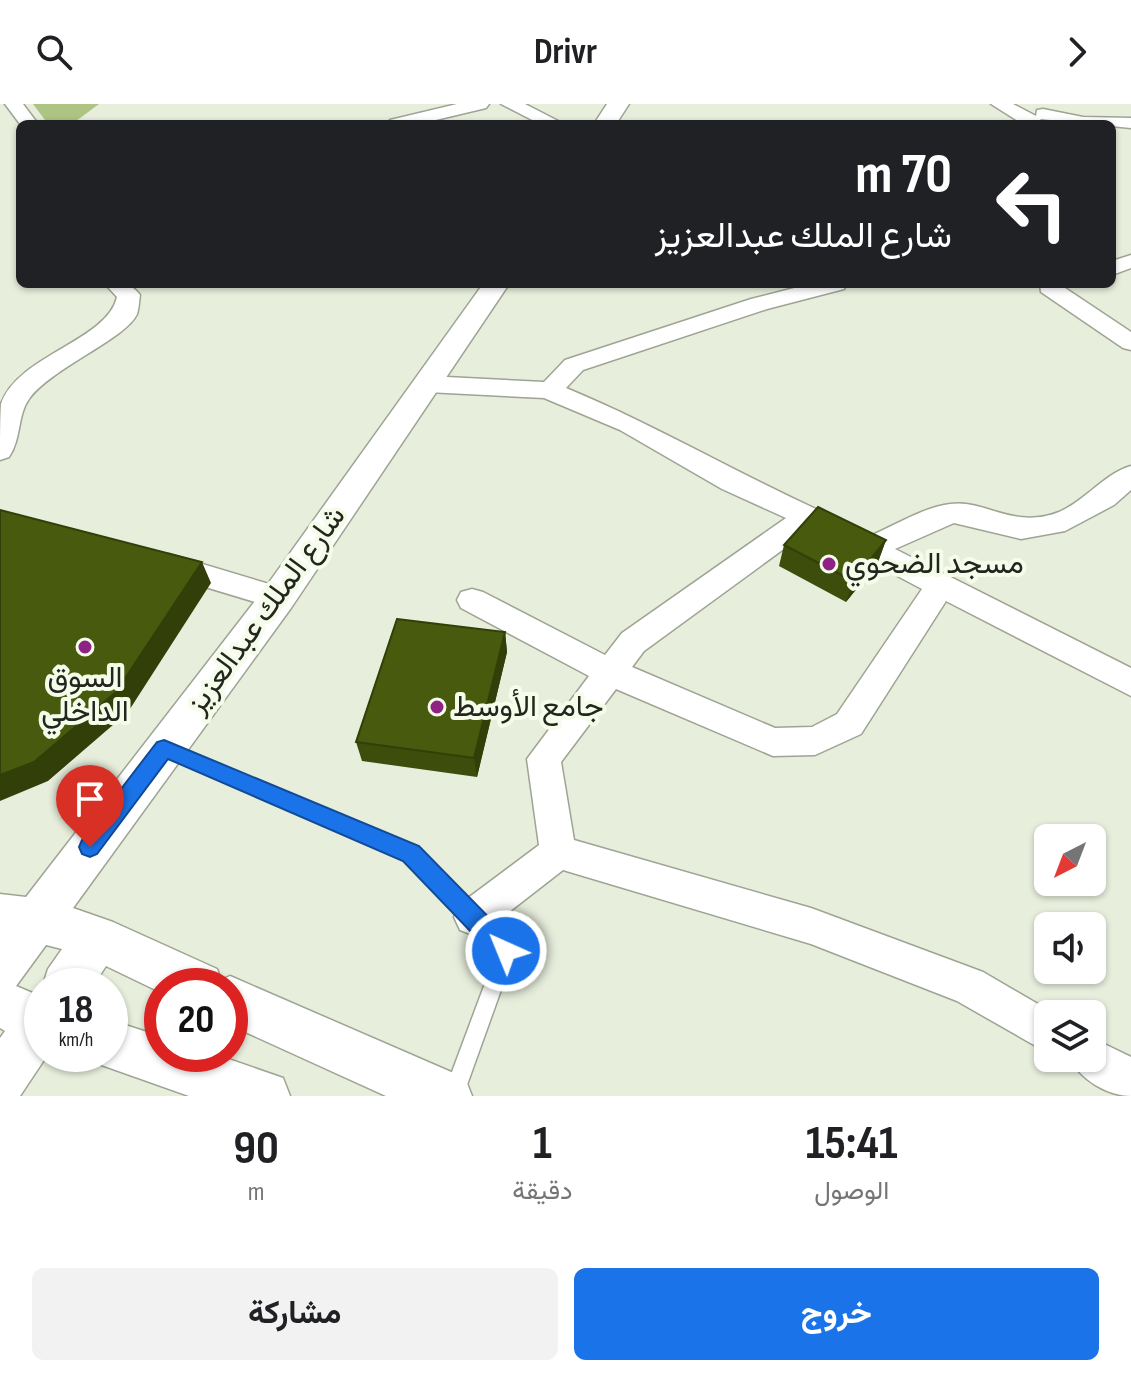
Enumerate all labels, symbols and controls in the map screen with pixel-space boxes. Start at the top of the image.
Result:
icon: search [32,30,76,74]
icon: forward [1055,30,1099,74]
text: Drivr [534,31,597,74]
text: 70 m [855,142,952,209]
icon: left [980,152,1084,256]
text: شارع الملك عبدالعزيز [655,215,952,258]
street label: شارع الملك عبدالعزيز [178,499,354,722]
place label: مسجد الضحوي [845,546,1024,587]
marker: مسجد الضحوي [820,555,838,573]
marker: السوق الداخلي [76,638,94,656]
place label: السوق الداخلي [41,660,129,735]
place label: جامع الأوسط [453,689,604,726]
marker: جامع الأوسط [428,698,446,716]
pin [56,765,124,847]
icon: arrive [68,777,112,821]
north arrow [1034,824,1106,896]
map controls [1034,824,1106,1072]
position arrow [464,909,548,993]
button: sound [1034,912,1106,984]
speed limit sign: 20 [144,968,248,1072]
text: 18 [59,986,93,1034]
button: layers [1034,1000,1106,1072]
text: km/h [59,1028,93,1052]
text: 1 [533,1115,552,1172]
text: 15:41 [806,1115,898,1172]
text: 90 [233,1120,279,1177]
text: دقيقة [512,1176,572,1207]
text: الوصول [814,1176,889,1207]
text: m [248,1177,265,1208]
button: مشاركة [32,1268,558,1360]
button: خروج [574,1268,1099,1360]

